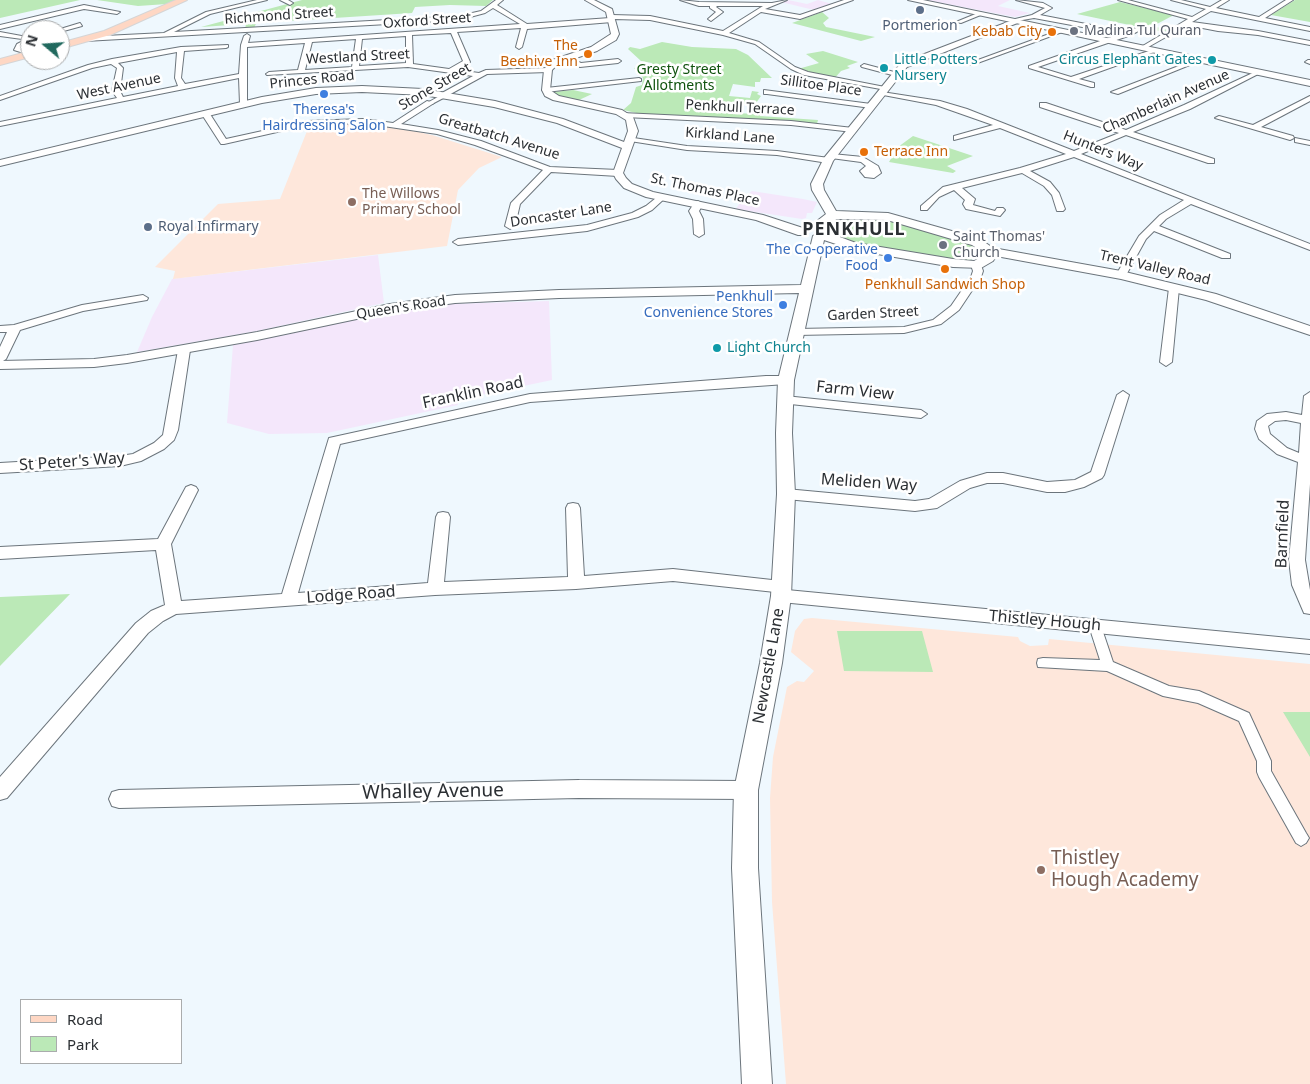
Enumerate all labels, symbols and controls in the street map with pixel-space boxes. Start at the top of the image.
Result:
street label: Richmond Street [224,4,334,28]
marker: Portmerion [914,4,926,16]
street label: Oxford Street [382,10,472,32]
place label: Portmerion [882,18,958,34]
north arrow [20,20,70,70]
place label: Madina Tul Quran [1084,23,1202,39]
place label: Kebab City [972,24,1042,40]
marker: Madina Tul Quran [1068,25,1080,37]
marker: Kebab City [1046,26,1058,38]
text: N [20,32,42,49]
place label: The Beehive Inn [500,38,578,70]
street label: Westland Street [306,46,410,68]
marker: The Beehive Inn [582,48,594,60]
place label: Little Potters Nursery [894,52,978,84]
place label: Circus Elephant Gates [1059,52,1202,68]
marker: Circus Elephant Gates [1206,54,1218,66]
street label: Stone Street [396,60,474,114]
park label: Gresty Street Allotments [636,62,722,94]
marker: Little Potters Nursery [878,62,890,74]
street label: Chamberlain Avenue [1100,66,1232,138]
street label: Princes Road [269,67,355,93]
street label: West Avenue [76,70,162,104]
street label: Sillitoe Place [779,72,863,100]
marker: Theresa's Hairdressing Salon [318,88,330,100]
street label: Penkhull Terrace [685,97,795,119]
place label: Theresa's Hairdressing Salon [262,102,386,134]
street label: Greatbatch Avenue [436,111,562,163]
street label: Kirkland Lane [685,124,775,148]
street label: Hunters Way [1061,127,1145,175]
place label: Terrace Inn [874,144,948,160]
marker: Terrace Inn [858,146,870,158]
street label: St. Thomas Place [649,170,761,210]
place label: The Willows Primary School [362,186,461,218]
marker: The Willows Primary School [346,196,358,208]
street label: Doncaster Lane [509,199,613,231]
place label: Royal Infirmary [158,219,259,235]
district label: PENKHULL [801,219,907,241]
marker: Royal Infirmary [142,221,154,233]
place label: Saint Thomas' Church [953,229,1045,262]
marker: Saint Thomas' Church [937,239,949,251]
place label: The Co-operative Food [766,242,878,274]
street label: Trent Valley Road [1098,247,1212,289]
marker: The Co-operative Food [882,252,894,264]
marker: Penkhull Sandwich Shop [939,263,951,275]
place label: Penkhull Sandwich Shop [865,277,1025,293]
place label: Penkhull Convenience Stores [644,289,773,322]
street label: Queen's Road [355,293,447,323]
marker: Penkhull Convenience Stores [777,299,789,311]
street label: Garden Street [827,303,919,325]
place label: Light Church [727,340,811,356]
marker: Light Church [711,342,723,354]
street label: Franklin Road [421,373,525,413]
street label: Farm View [815,377,895,405]
street label: St Peter's Way [18,449,126,475]
street label: Meliden Way [820,470,918,496]
street label: Barnfield [1272,499,1294,569]
street label: Lodge Road [306,582,396,608]
street label: Newcastle Lane [749,607,789,725]
street label: Thistley Hough [988,607,1102,635]
street label: Whalley Avenue [362,779,504,805]
place label: Thistley Hough Academy [1051,848,1198,892]
marker: Thistley Hough Academy [1035,864,1047,876]
legend [20,999,182,1064]
text: Road [67,1009,103,1029]
text: Park [67,1034,99,1054]

